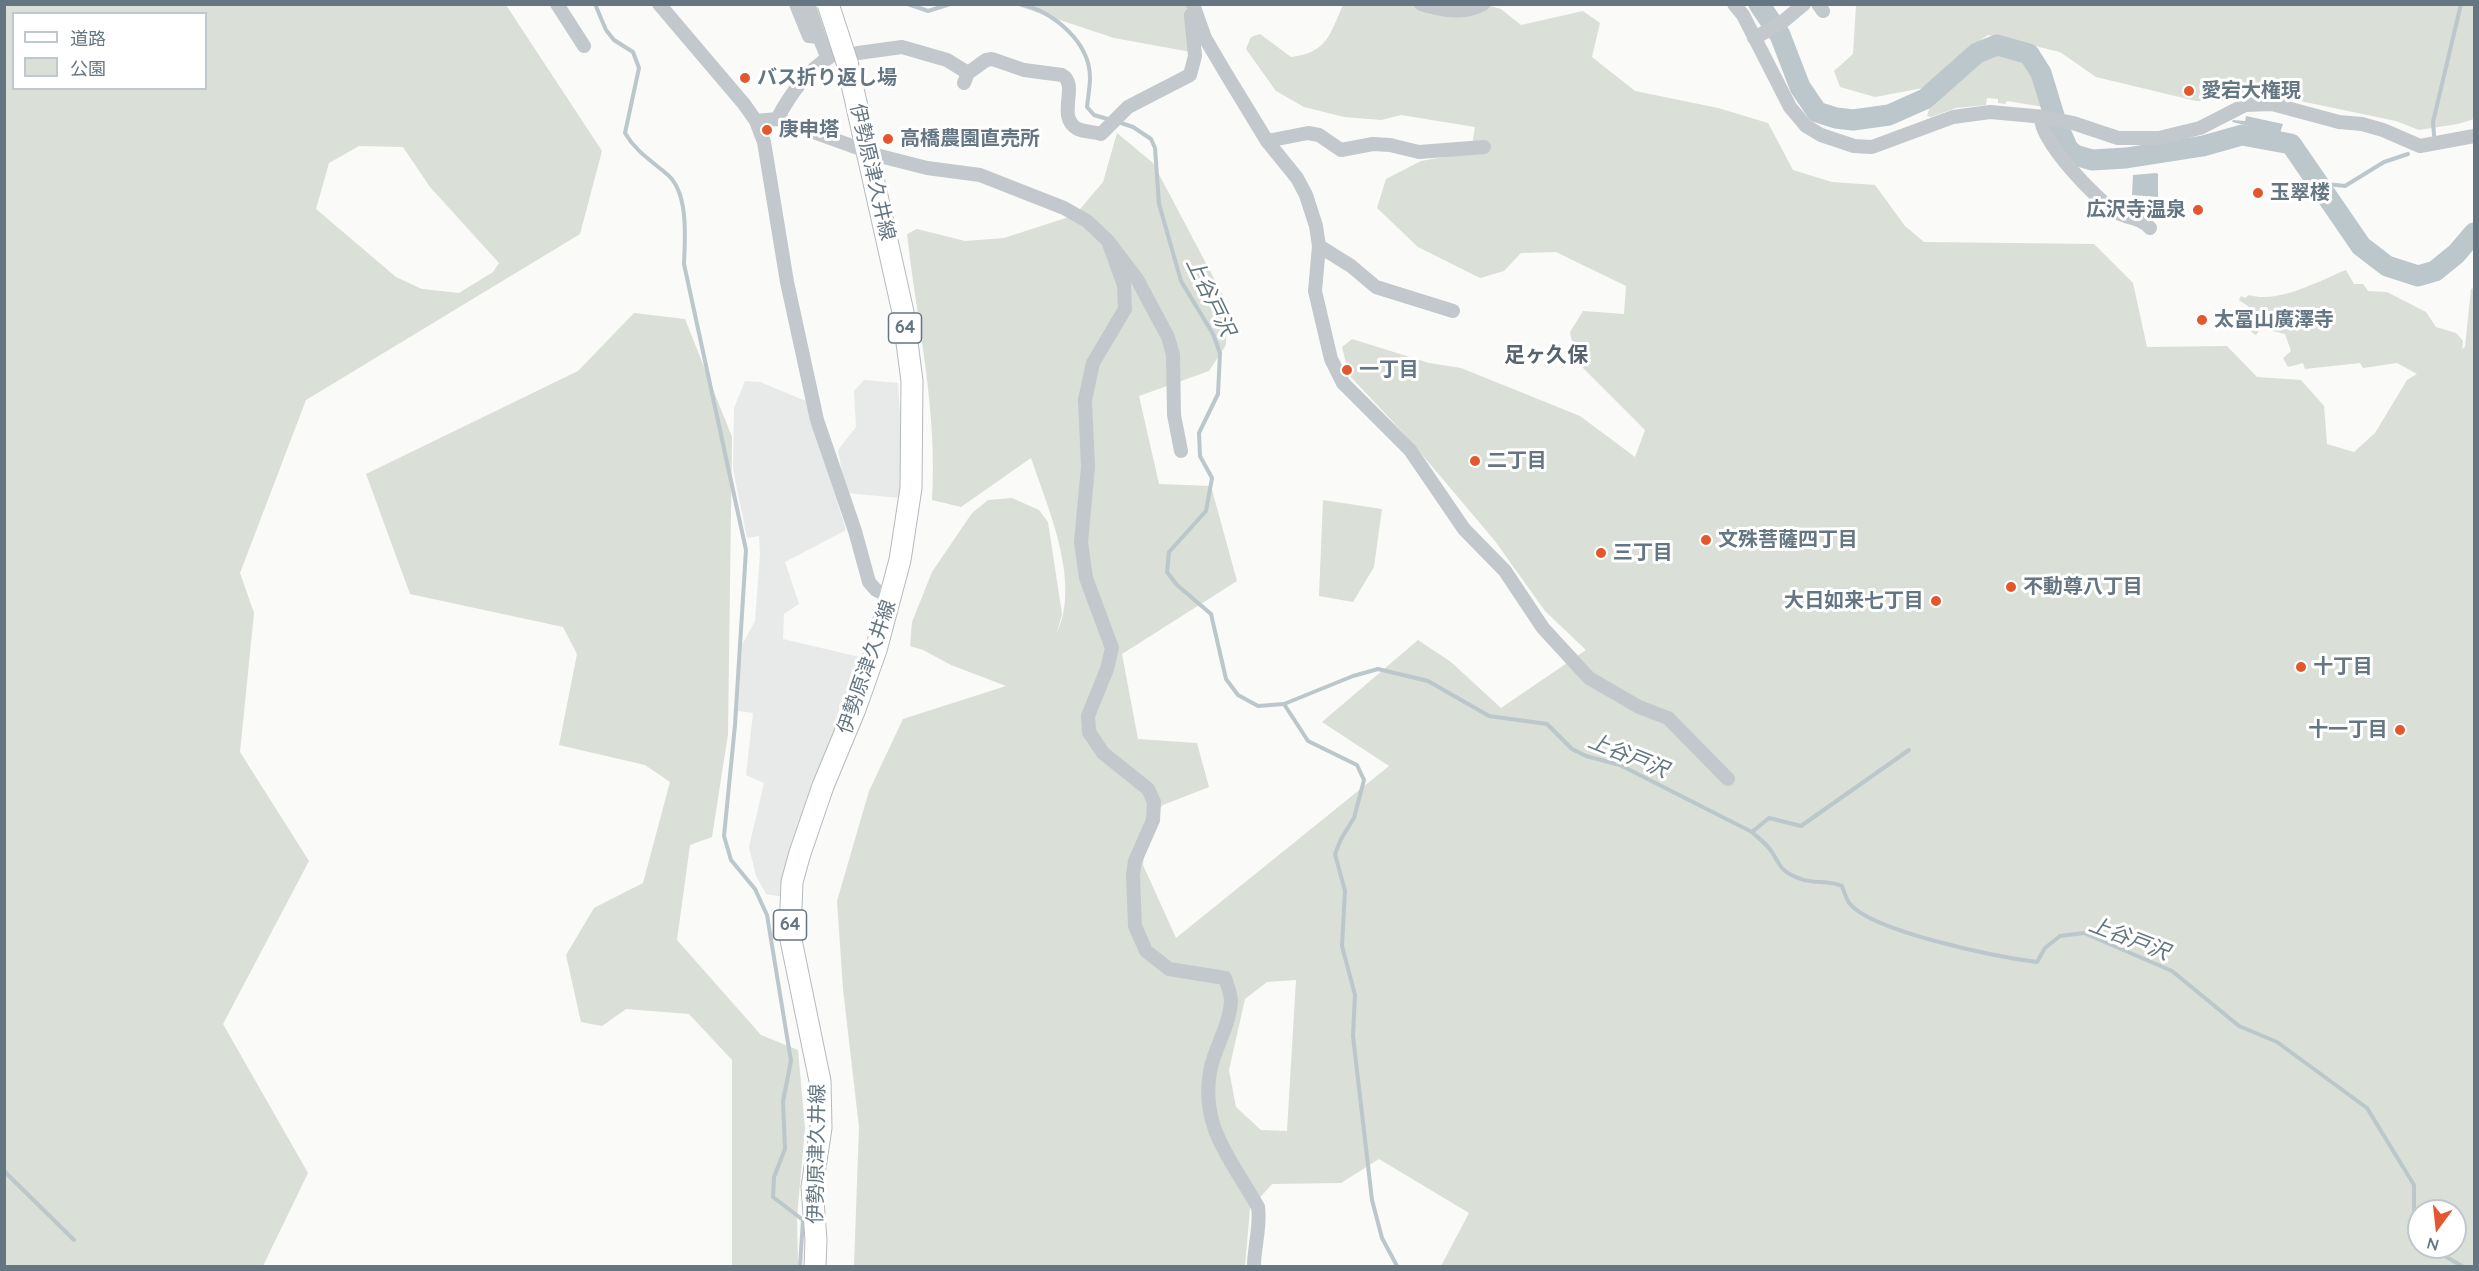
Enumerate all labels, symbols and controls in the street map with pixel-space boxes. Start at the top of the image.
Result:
legend [12,12,207,90]
text: 道路 [70,27,106,50]
text: 公園 [70,57,106,80]
place label: バス折り返し場 [757,66,897,90]
marker: バス折り返し場 [738,71,752,85]
place label: 愛宕大権現 [2201,79,2301,103]
marker: 愛宕大権現 [2182,84,2196,98]
street label: 伊勢原津久井線 [845,101,899,243]
place label: 庚申塔 [779,118,839,142]
marker: 庚申塔 [760,123,774,137]
place label: 高橋農園直売所 [900,127,1040,151]
marker: 高橋農園直売所 [881,132,895,146]
place label: 玉翠楼 [2270,181,2330,205]
marker: 玉翠楼 [2251,186,2265,200]
place label: 広沢寺温泉 [2086,198,2186,222]
marker: 広沢寺温泉 [2191,203,2205,217]
water label: 上谷戸沢 [1180,254,1240,340]
place label: 太冨山廣澤寺 [2214,308,2334,332]
road number: 64 [888,313,922,343]
marker: 太冨山廣澤寺 [2195,313,2209,327]
district label: 足ヶ久保 [1504,343,1588,369]
place label: 一丁目 [1359,358,1419,382]
marker: 一丁目 [1340,363,1354,377]
place label: 二丁目 [1487,449,1547,473]
marker: 二丁目 [1468,454,1482,468]
place label: 文殊菩薩四丁目 [1718,528,1858,552]
marker: 文殊菩薩四丁目 [1699,533,1713,547]
place label: 三丁目 [1613,541,1673,565]
marker: 三丁目 [1594,546,1608,560]
place label: 不動尊八丁目 [2023,575,2143,599]
marker: 不動尊八丁目 [2004,580,2018,594]
place label: 大日如来七丁目 [1784,589,1924,613]
marker: 大日如来七丁目 [1929,594,1943,608]
street label: 伊勢原津久井線 [833,597,901,737]
place label: 十丁目 [2313,655,2373,679]
marker: 十丁目 [2294,660,2308,674]
place label: 十一丁目 [2308,718,2388,742]
marker: 十一丁目 [2393,723,2407,737]
water label: 上谷戸沢 [1584,729,1672,783]
road number: 64 [774,910,806,940]
water label: 上谷戸沢 [2085,912,2173,966]
street label: 伊勢原津久井線 [804,1084,830,1224]
north arrow [2407,1199,2467,1259]
text: N [2425,1233,2441,1256]

